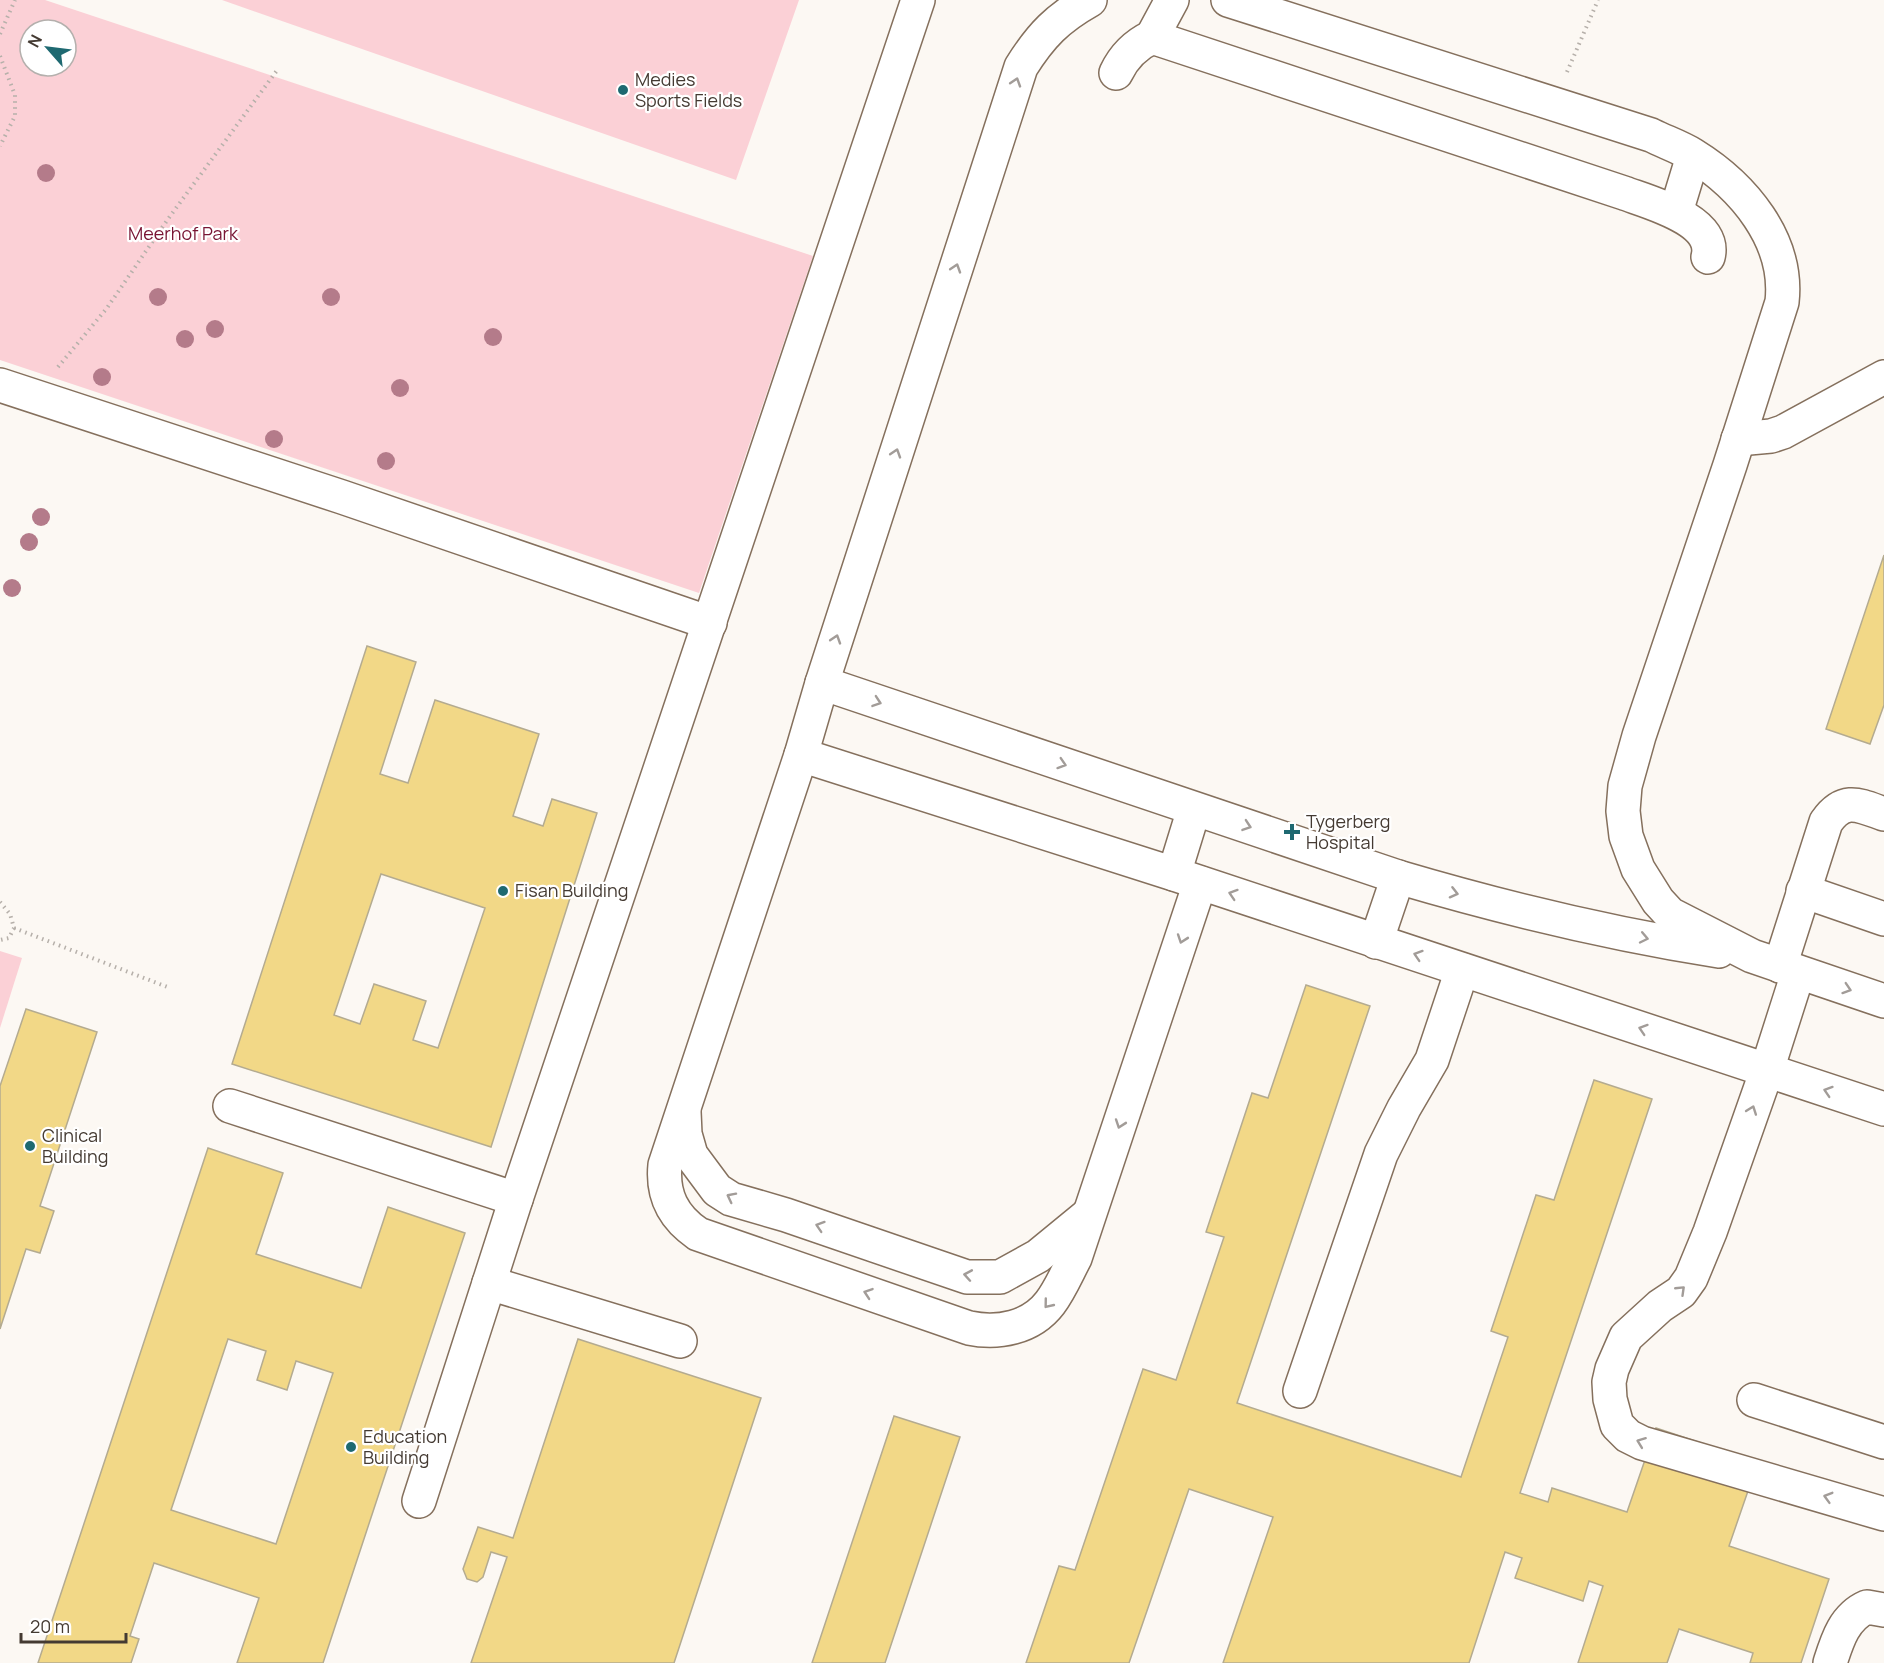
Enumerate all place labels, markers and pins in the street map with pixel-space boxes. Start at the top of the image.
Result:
place label: Medies Sports Fields [635,67,742,112]
marker: Medies Sports Fields [616,83,630,97]
place label: Tygerberg Hospital [1306,809,1390,854]
marker: Tygerberg Hospital [1283,823,1301,841]
place label: Fisan Building [515,878,628,902]
marker: Fisan Building [496,884,510,898]
place label: Clinical Building [42,1123,108,1168]
marker: Clinical Building [23,1139,37,1153]
place label: Education Building [363,1424,447,1469]
marker: Education Building [344,1440,358,1454]

